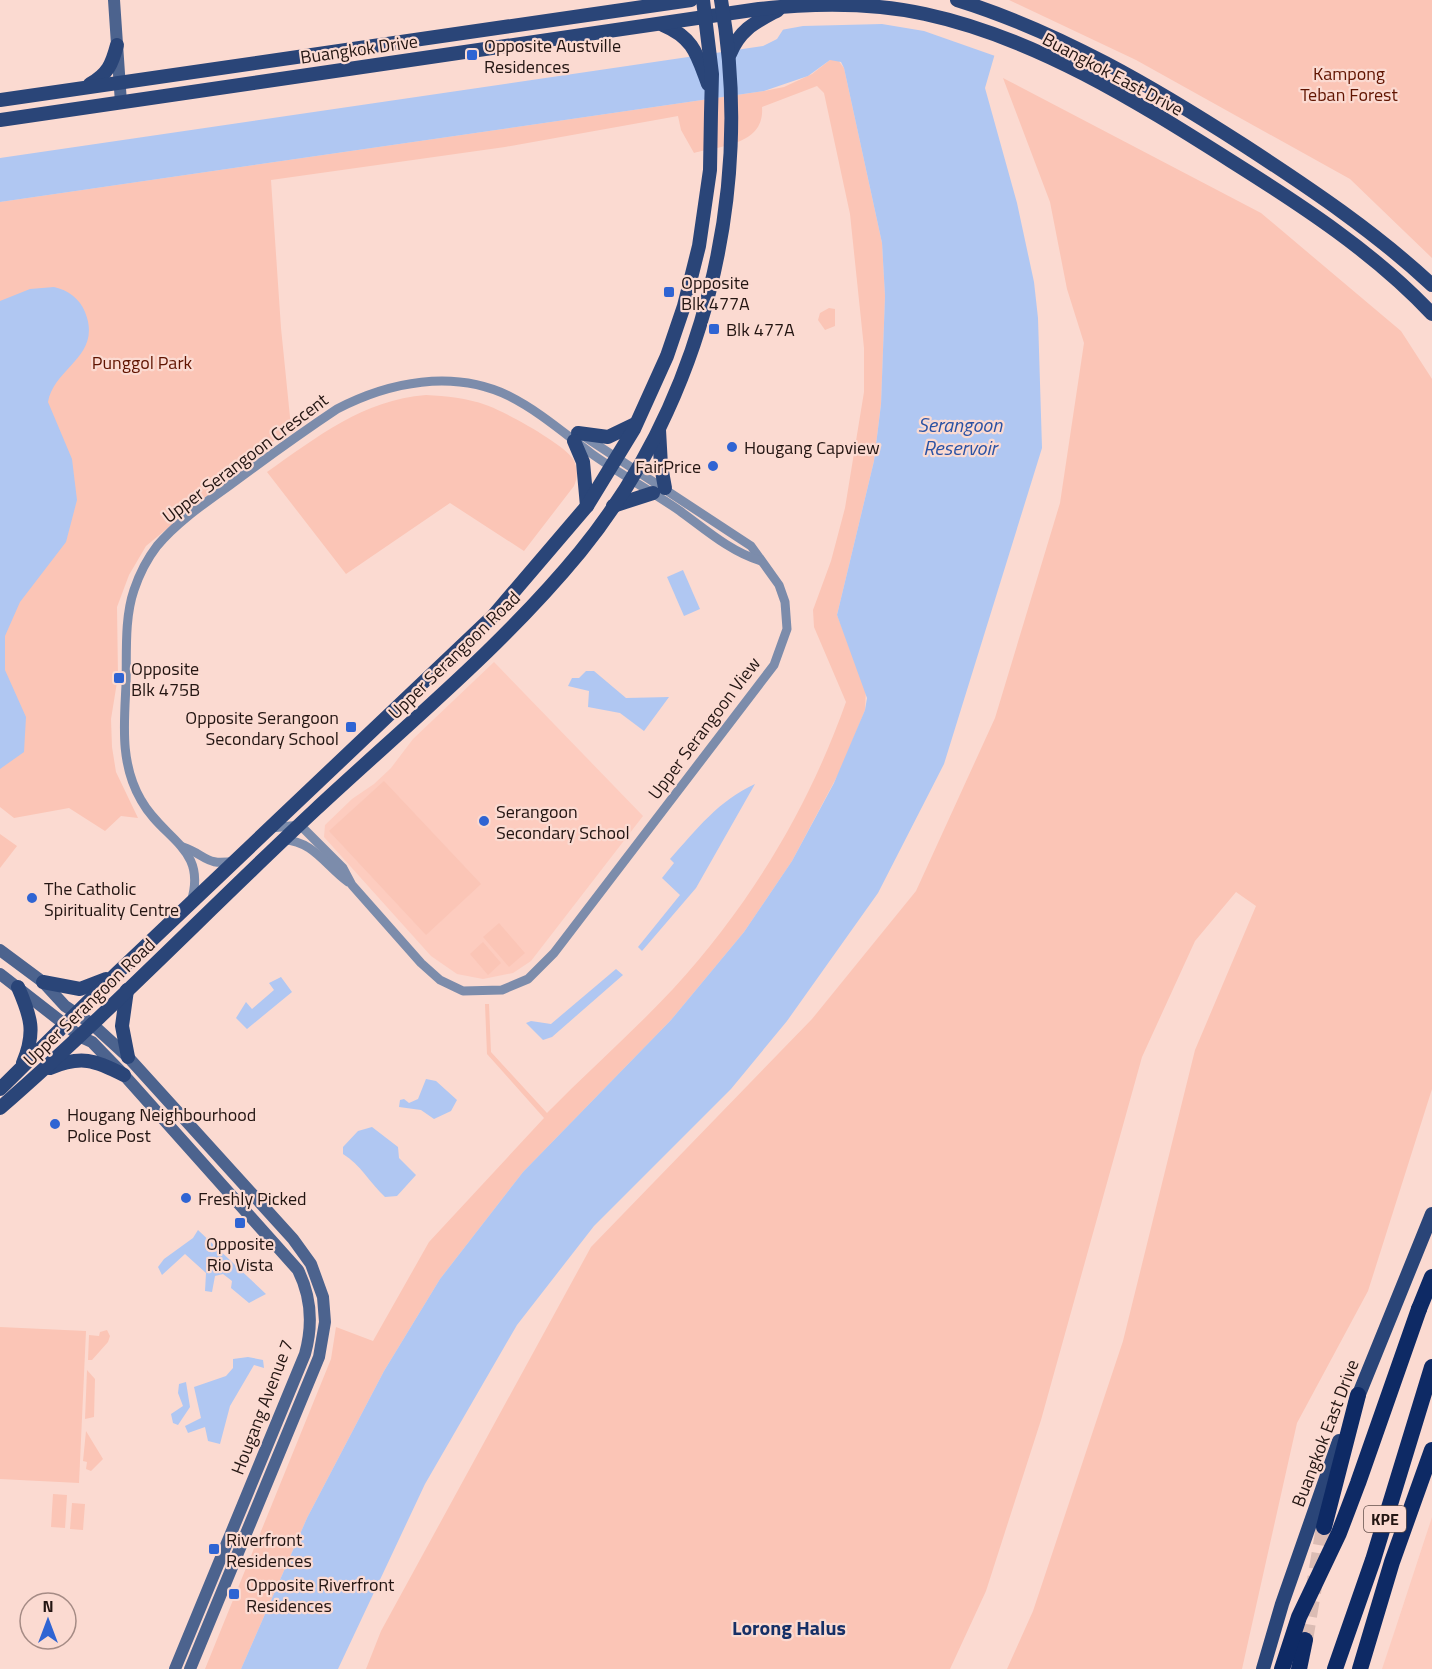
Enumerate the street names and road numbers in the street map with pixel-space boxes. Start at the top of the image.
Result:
street label: Buangkok East Drive [1038,25,1188,123]
street label: Buangkok Drive [298,27,420,71]
street label: Upper Serangoon Crescent [156,386,334,529]
street label: Upper Serangoon Road [382,585,526,725]
street label: Upper Serangoon View [641,651,767,805]
street label: Upper Serangoon Road [17,932,161,1072]
street label: Hougang Avenue 7 [224,1336,300,1478]
street label: Buangkok East Drive [1284,1355,1366,1511]
road number: KPE [1364,1506,1406,1532]

